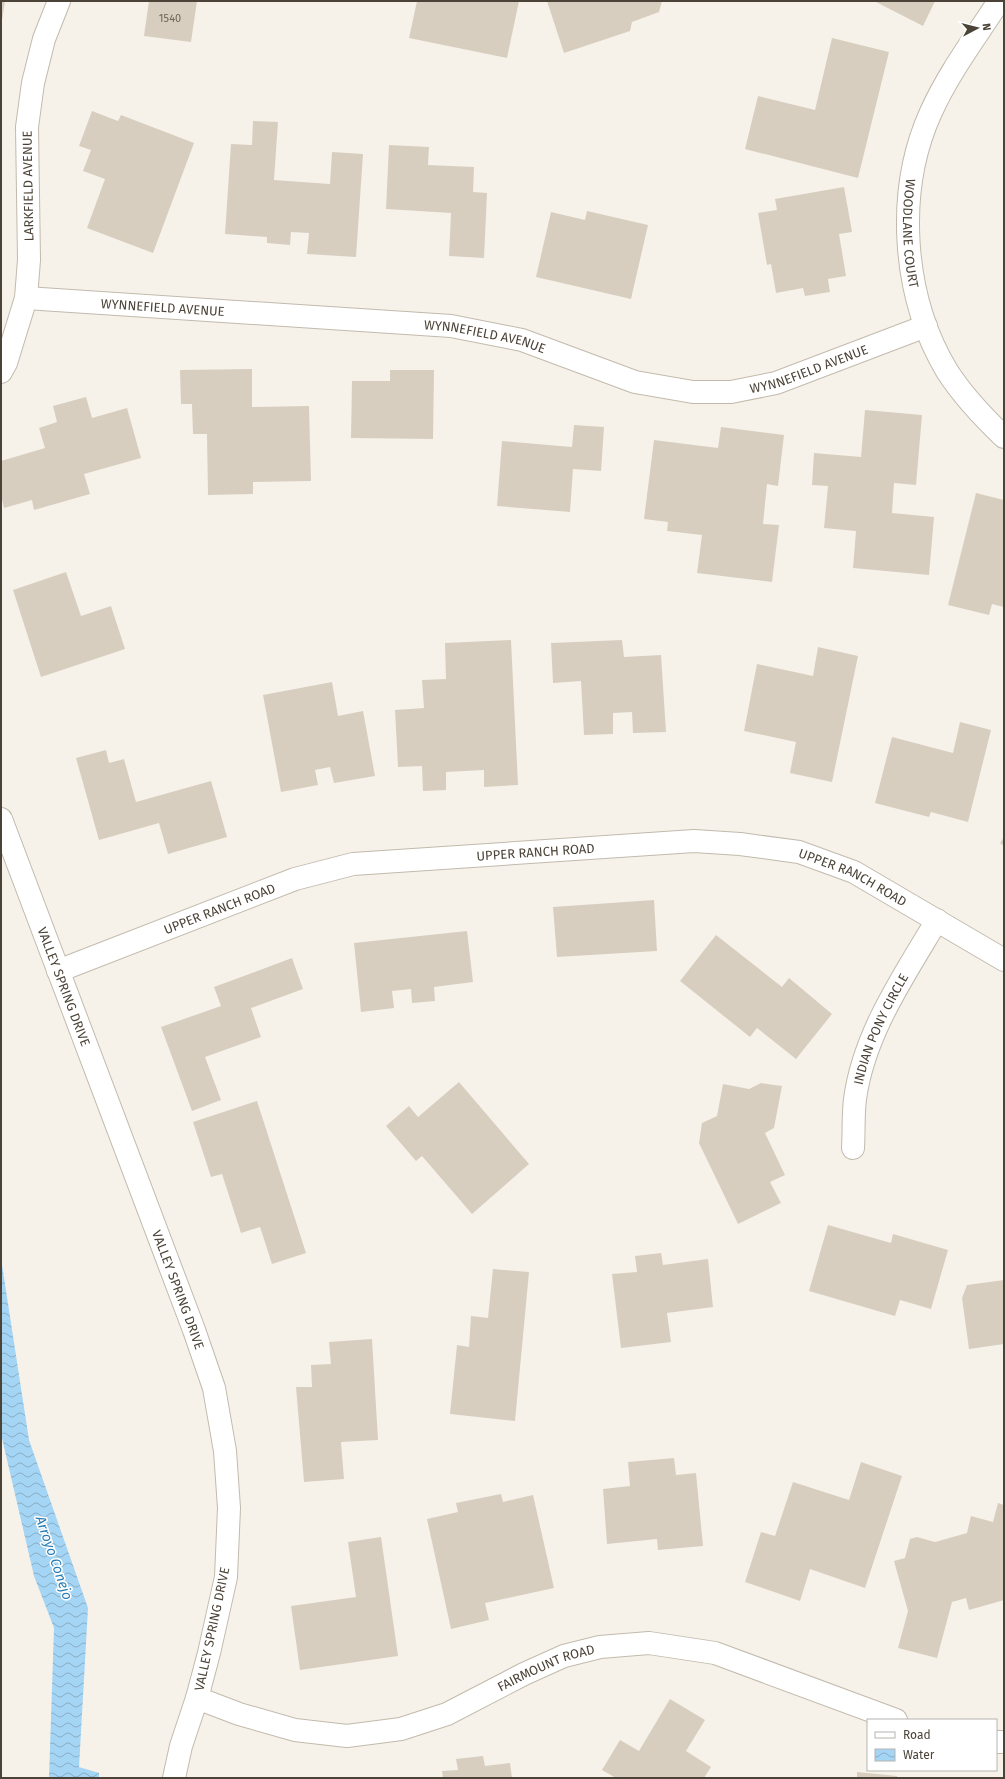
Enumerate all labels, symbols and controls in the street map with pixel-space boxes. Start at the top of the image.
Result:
north arrow [957,8,997,48]
house number: 1540 [159,12,181,25]
text: N [980,22,993,31]
street label: LARKFIELD AVENUE [20,130,36,242]
street label: WOODLANE COURT [900,178,922,289]
street label: WYNNEFIELD AVENUE [100,295,225,319]
street label: WYNNEFIELD AVENUE [424,317,548,356]
street label: WYNNEFIELD AVENUE [748,341,870,396]
street label: UPPER RANCH ROAD [476,840,595,863]
street label: UPPER RANCH ROAD [797,845,910,909]
street label: UPPER RANCH ROAD [161,880,277,937]
street label: VALLEY SPRING DRIVE [35,925,94,1048]
street label: INDIAN PONY CIRCLE [850,970,911,1086]
street label: VALLEY SPRING DRIVE [149,1228,208,1351]
water label: Arroyo Conejo [31,1513,76,1602]
street label: VALLEY SPRING DRIVE [192,1566,232,1692]
street label: FAIRMOUNT ROAD [495,1641,596,1694]
legend [867,1719,997,1771]
text: Road [903,1728,931,1742]
text: Water [903,1748,935,1762]

